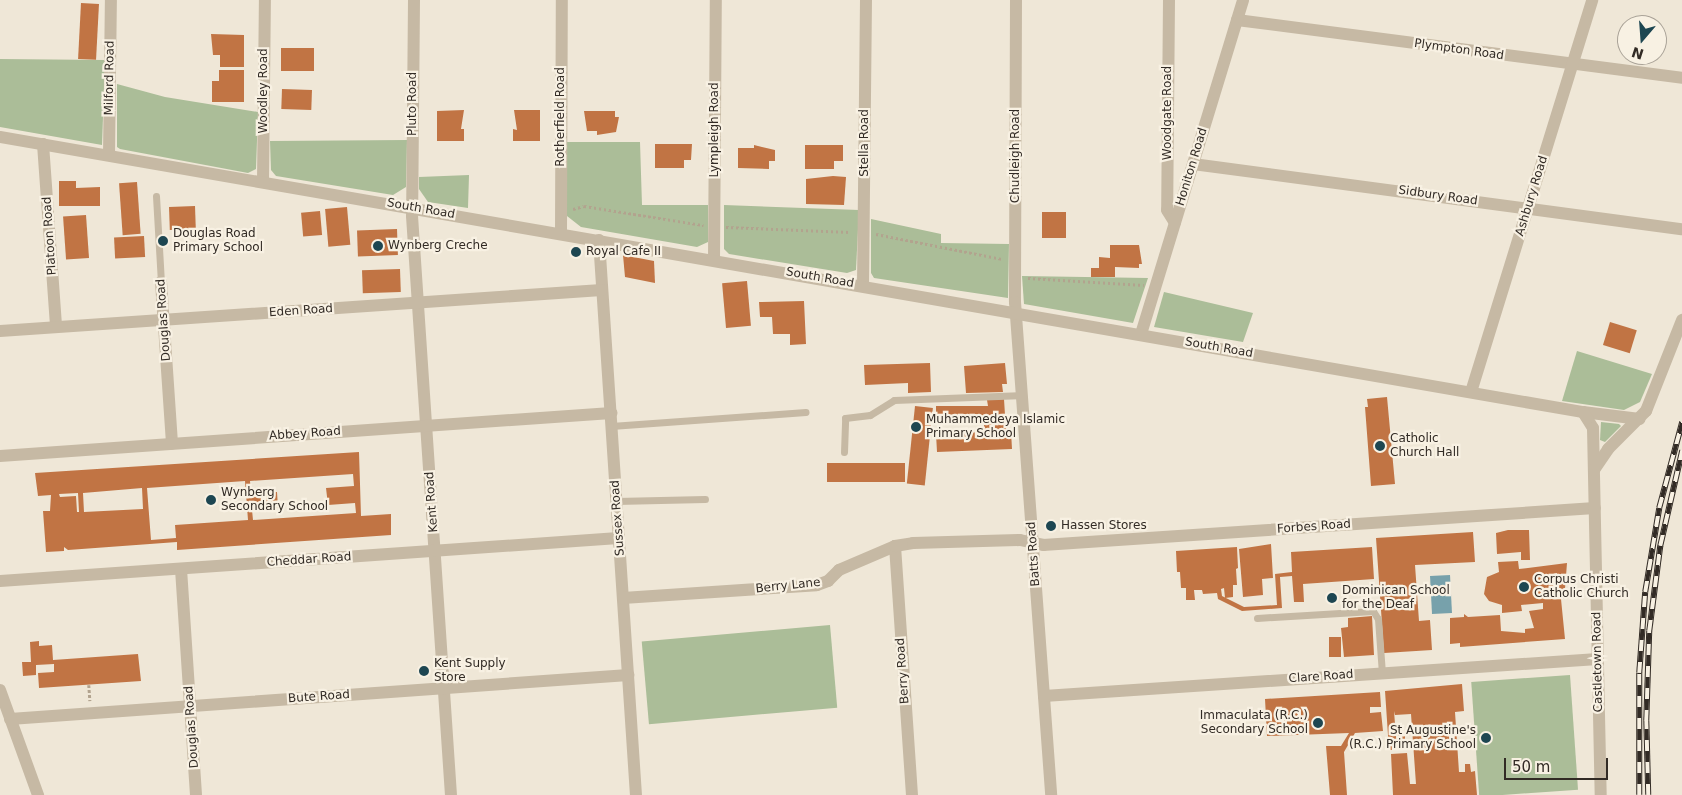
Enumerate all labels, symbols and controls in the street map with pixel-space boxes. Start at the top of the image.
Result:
north arrow [1617,15,1667,65]
street label: Plympton Road [1413,37,1505,63]
street label: Milford Road [102,40,118,116]
text: N [1630,44,1646,63]
street label: Woodley Road [257,48,271,134]
street label: Woodgate Road [1161,66,1175,160]
street label: Rotherfield Road [554,67,568,167]
street label: Pluto Road [406,72,420,136]
street label: Lympleigh Road [708,82,722,178]
street label: Stella Road [858,109,872,177]
street label: Chudleigh Road [1009,109,1023,203]
street label: Honiton Road [1173,126,1211,208]
street label: Ashbury Road [1513,154,1551,238]
street label: Sidbury Road [1398,183,1478,209]
street label: Platoon Road [40,196,60,276]
street label: South Road [386,196,456,222]
place label: Douglas Road Primary School [173,227,263,255]
marker: Douglas Road Primary School [157,235,169,247]
place label: Wynberg Creche [388,239,488,253]
marker: Wynberg Creche [372,240,384,252]
place label: Royal Cafe II [586,245,661,259]
marker: Royal Cafe II [570,246,582,258]
street label: South Road [785,265,855,291]
street label: Douglas Road [154,278,174,362]
street label: Eden Road [269,302,333,320]
street label: South Road [1184,335,1254,361]
place label: Muhammedeya Islamic Primary School [926,413,1065,441]
marker: Muhammedeya Islamic Primary School [910,421,922,433]
street label: Abbey Road [269,424,341,444]
place label: Catholic Church Hall [1390,432,1459,460]
marker: Catholic Church Hall [1374,440,1386,452]
street label: Kent Road [423,471,441,533]
street label: Sussex Road [608,480,628,556]
place label: Wynberg Secondary School [221,486,328,514]
marker: Wynberg Secondary School [205,494,217,506]
street label: Forbes Road [1277,517,1351,537]
place label: Hassen Stores [1061,519,1147,533]
marker: Hassen Stores [1045,520,1057,532]
street label: Batts Road [1025,521,1043,587]
street label: Cheddar Road [266,550,352,570]
place label: Corpus Christi Catholic Church [1534,573,1629,601]
street label: Berry Lane [755,575,821,597]
marker: Corpus Christi Catholic Church [1518,581,1530,593]
place label: Dominican School for the Deaf [1342,584,1450,612]
marker: Dominican School for the Deaf [1326,592,1338,604]
street label: Castletown Road [1590,611,1606,713]
street label: Berry Road [894,637,912,705]
place label: Kent Supply Store [434,657,506,685]
marker: Kent Supply Store [418,665,430,677]
street label: Clare Road [1288,668,1354,686]
street label: Douglas Road [182,685,202,769]
street label: Bute Road [288,688,350,706]
place label: Immaculata (R.C.) Secondary School [1200,709,1308,737]
marker: Immaculata (R.C.) Secondary School [1312,717,1324,729]
place label: St Augustine's (R.C.) Primary School [1349,724,1476,752]
marker: St Augustine's (R.C.) Primary School [1480,732,1492,744]
scale bar [1507,748,1611,780]
text: 50 m [1512,758,1550,776]

